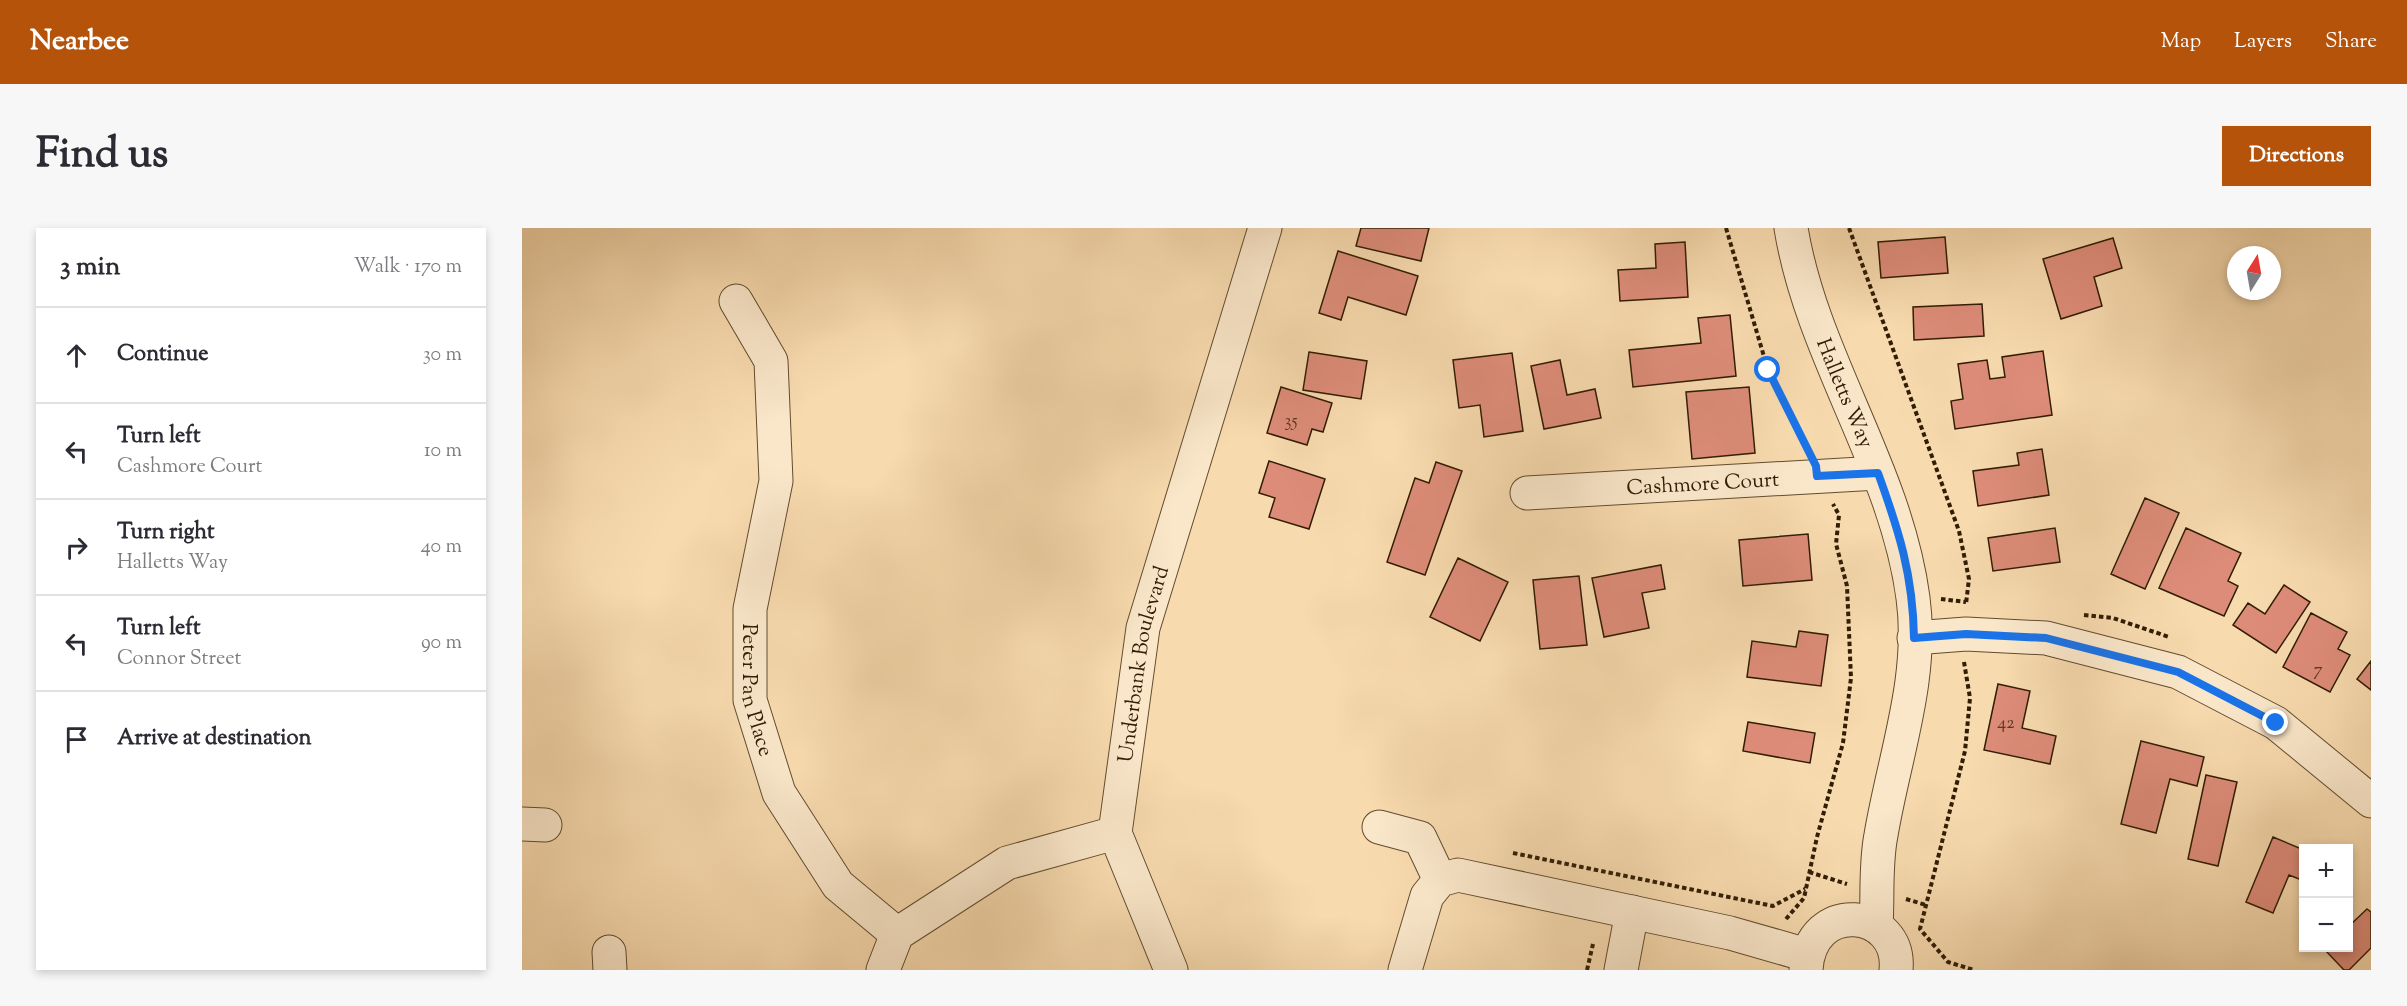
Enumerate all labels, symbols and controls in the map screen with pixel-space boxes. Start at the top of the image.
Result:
text: Nearbee [30,22,129,62]
text: Map [2161,27,2201,57]
text: Layers [2234,27,2292,57]
text: Share [2325,27,2377,57]
text: Find us [36,126,168,186]
button: Directions [2222,126,2371,186]
north arrow [2227,246,2281,300]
text: 3 min [60,249,120,286]
text: Walk · 170 m [354,253,462,282]
street label: Halletts Way [1807,334,1880,454]
icon: ahead [60,339,93,372]
text: Continue [117,339,208,371]
text: 30 m [423,341,462,370]
route start [1754,356,1780,382]
house number: 35 [1284,409,1298,435]
text: Turn left [117,421,200,453]
icon: left [60,435,93,468]
text: 10 m [424,437,462,466]
text: Cashmore Court [117,453,262,482]
street label: Cashmore Court [1626,466,1780,504]
text: Turn right [117,517,214,549]
icon: right [60,531,93,564]
text: 40 m [421,533,462,562]
text: Halletts Way [117,549,228,578]
street label: Underbank Boulevard [1112,562,1178,765]
text: Turn left [117,613,200,645]
street label: Peter Pan Place [732,624,780,761]
icon: left [60,627,93,660]
text: 90 m [421,629,462,658]
text: Connor Street [117,645,241,674]
house number: 7 [2313,658,2323,684]
route end [2262,709,2288,735]
house number: 42 [1997,711,2015,737]
icon: arrive [60,723,93,756]
text: Arrive at destination [117,723,312,755]
map controls [2299,844,2353,952]
button: + [2299,844,2353,898]
button: − [2299,898,2353,952]

